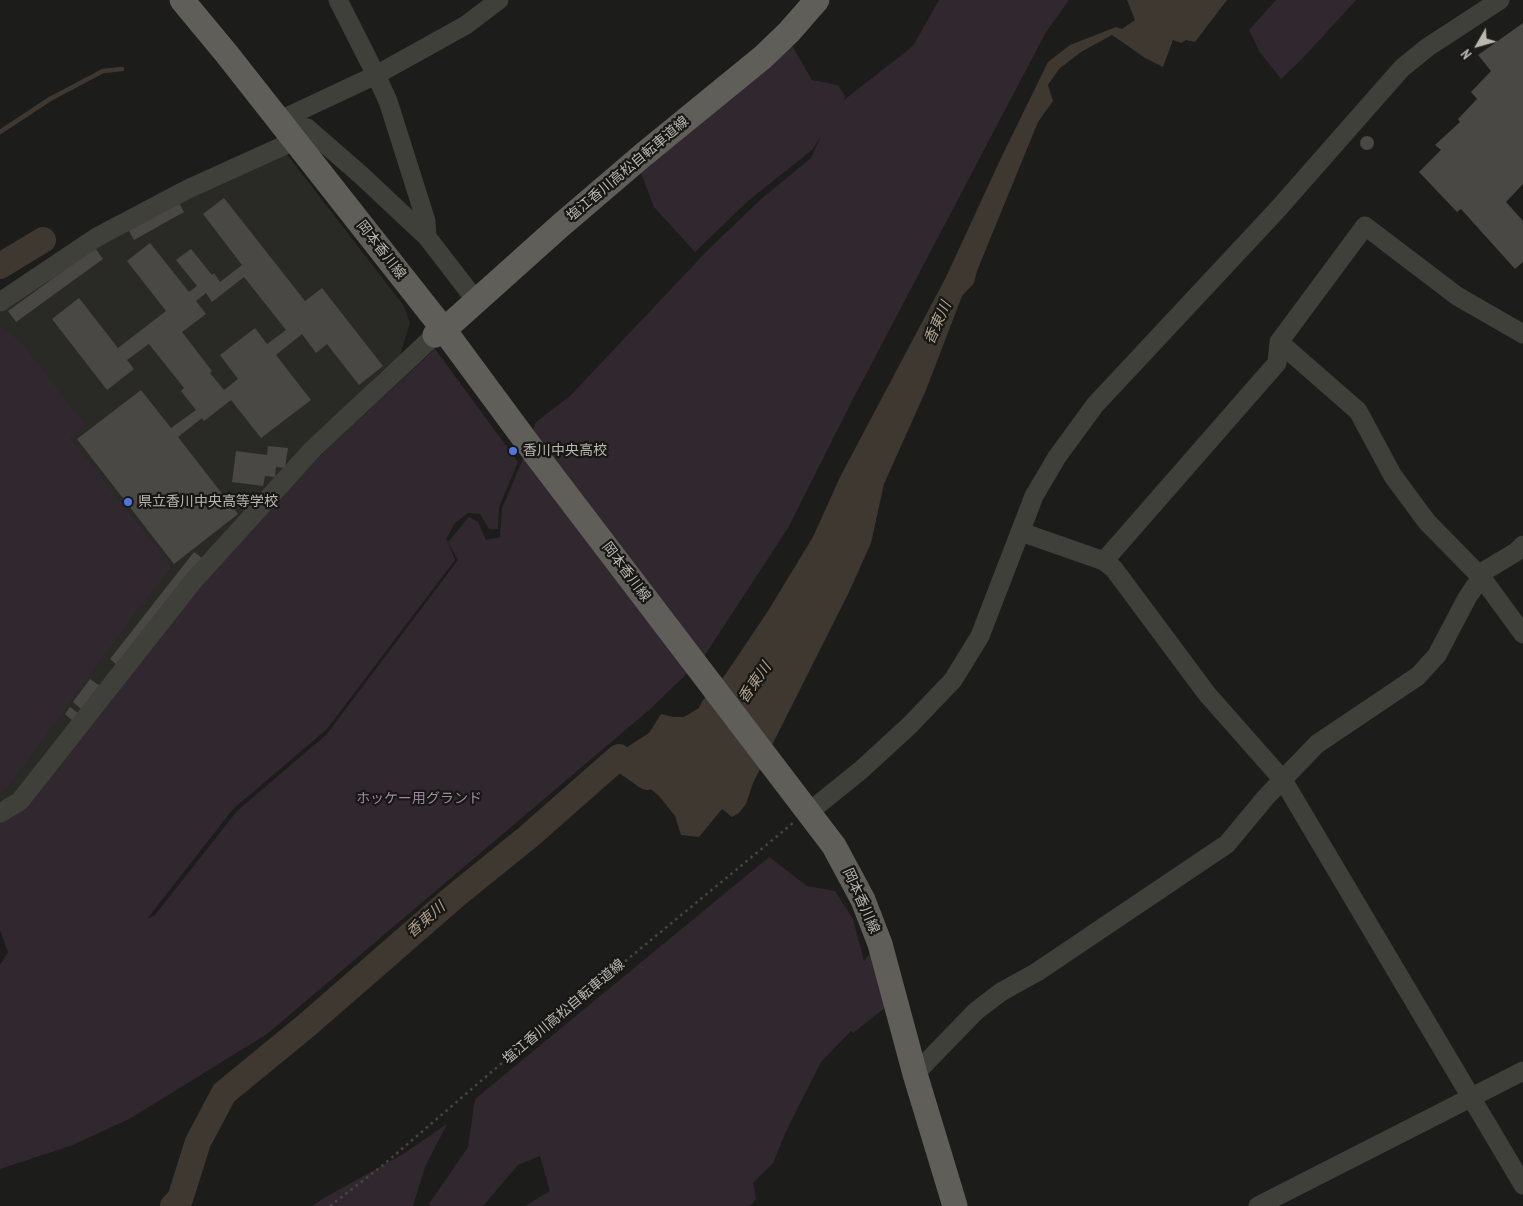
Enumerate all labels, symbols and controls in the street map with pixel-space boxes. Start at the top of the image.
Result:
north arrow [1453,20,1503,70]
text: N [1457,46,1476,63]
street label: 塩江香川高松自転車道線 [564,113,692,225]
street label: 岡本香川線 [353,217,409,283]
water label: 香東川 [921,299,955,347]
place label: 香川中央高校 [523,443,607,459]
marker: 香川中央高校 [507,445,519,457]
place label: 県立香川中央高等学校 [138,494,278,510]
marker: 県立香川中央高等学校 [122,496,134,508]
street label: 岡本香川線 [598,539,654,605]
water label: 香東川 [735,659,775,707]
park label: ホッケー用グランド [356,791,482,807]
street label: 岡本香川線 [839,866,883,936]
water label: 香東川 [403,898,449,942]
street label: 塩江香川高松自転車道線 [500,956,628,1068]

